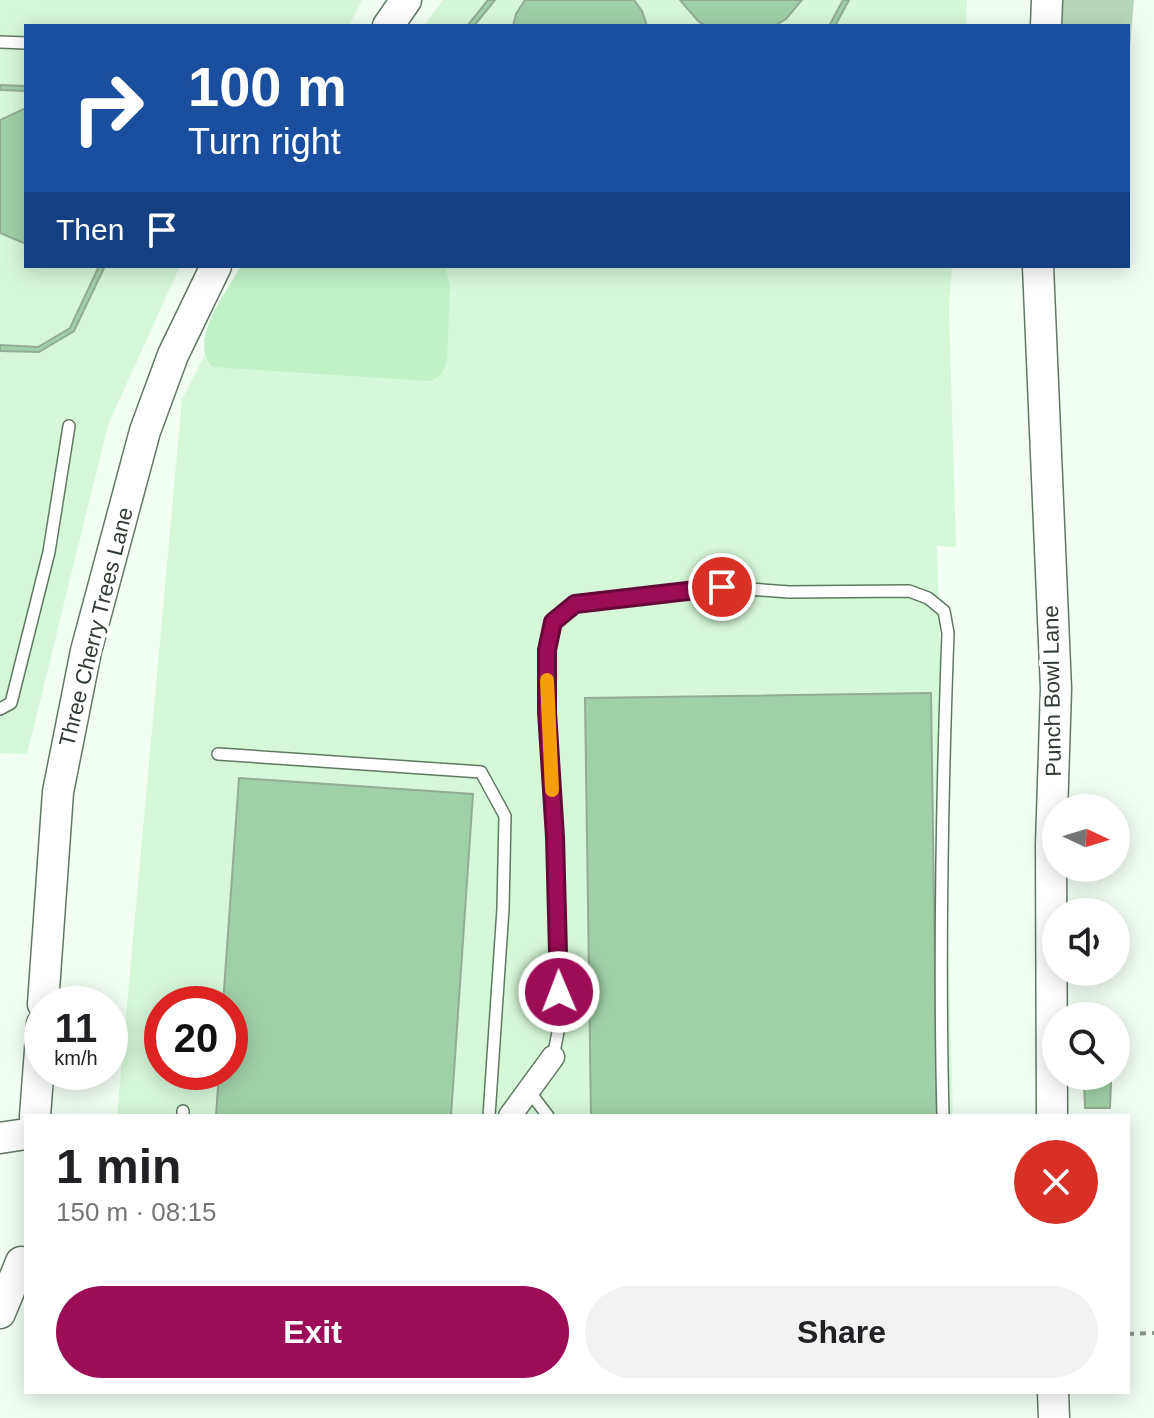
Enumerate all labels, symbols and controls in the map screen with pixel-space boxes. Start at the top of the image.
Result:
text: 100 m [188,55,347,118]
icon: right [56,56,160,160]
text: Turn right [188,121,341,162]
icon: arrive [140,208,184,252]
text: Then [56,213,124,246]
street label: Three Cherry Trees Lane [54,505,138,749]
pin [688,553,756,621]
icon: arrive [700,565,744,609]
street label: Punch Bowl Lane [1038,605,1066,777]
north arrow [1042,794,1130,882]
map controls [1042,794,1130,1090]
button: sound [1042,898,1130,986]
position arrow [517,950,601,1034]
speed limit sign: 20 [144,986,248,1090]
button: search [1042,1002,1130,1090]
text: 11 [55,1006,97,1050]
text: km/h [54,1047,98,1069]
text: 1 min [56,1140,181,1193]
button: close [1014,1140,1098,1224]
text: 150 m · 08:15 [56,1197,216,1227]
button: Exit [56,1286,569,1378]
button: Share [585,1286,1098,1378]

